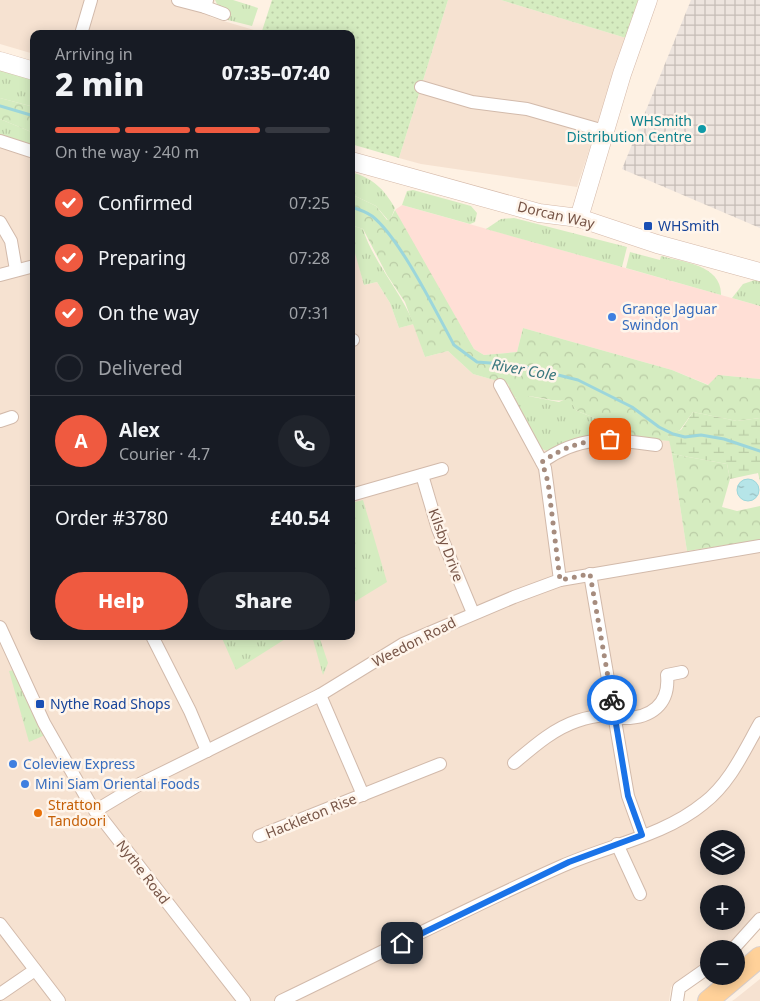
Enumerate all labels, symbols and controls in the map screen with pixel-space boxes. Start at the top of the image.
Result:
text: Arriving in [55,43,133,65]
text: 07:35–07:40 [222,60,330,86]
text: 2 min [55,62,144,105]
place label: WHSmith Distribution Centre [566,111,692,146]
marker: WHSmith Distribution Centre [696,123,708,135]
text: On the way · 240 m [55,141,199,163]
icon: check [55,189,83,217]
text: Confirmed [98,190,193,216]
text: 07:25 [289,192,330,214]
street label: Dorcan Way [516,196,597,233]
place label: WHSmith [658,216,720,235]
marker: WHSmith [642,220,654,232]
icon: check [55,244,83,272]
text: Preparing [98,245,186,271]
text: 07:28 [289,247,330,269]
icon: check [55,299,83,327]
place label: Grange Jaguar Swindon [622,299,717,334]
text: On the way [98,300,199,326]
text: 07:31 [289,302,330,324]
marker: Grange Jaguar Swindon [606,311,618,323]
water label: River Cole [490,353,559,385]
text: Delivered [98,355,183,381]
button: phone [278,415,330,467]
text: Alex [119,417,160,443]
pin [589,418,631,460]
icon: bag [596,425,624,453]
text: A [74,428,88,454]
text: Courier · 4.7 [119,443,210,465]
text: Order #3780 [55,505,168,531]
text: £40.54 [270,505,330,531]
street label: Kilsby Drive [424,506,468,584]
button: Help [55,572,188,630]
button: Share [198,572,330,630]
street label: Weedon Road [369,612,459,671]
courier [587,675,637,725]
icon: bike [598,686,626,714]
place label: Nythe Road Shops [50,694,171,713]
marker: Nythe Road Shops [34,698,46,710]
place label: Coleview Express [23,754,135,773]
marker: Coleview Express [7,758,19,770]
place label: Mini Siam Oriental Foods [35,774,200,793]
marker: Mini Siam Oriental Foods [19,778,31,790]
street label: Hackleton Rise [262,789,359,842]
place label: Stratton Tandoori [48,795,106,830]
marker: Stratton Tandoori [32,807,44,819]
map controls [700,830,745,985]
button: layers [700,830,745,875]
street label: Nythe Road [112,836,174,908]
button: + [700,885,745,930]
pin [381,922,423,964]
icon: home [388,929,416,957]
button: − [700,940,745,985]

